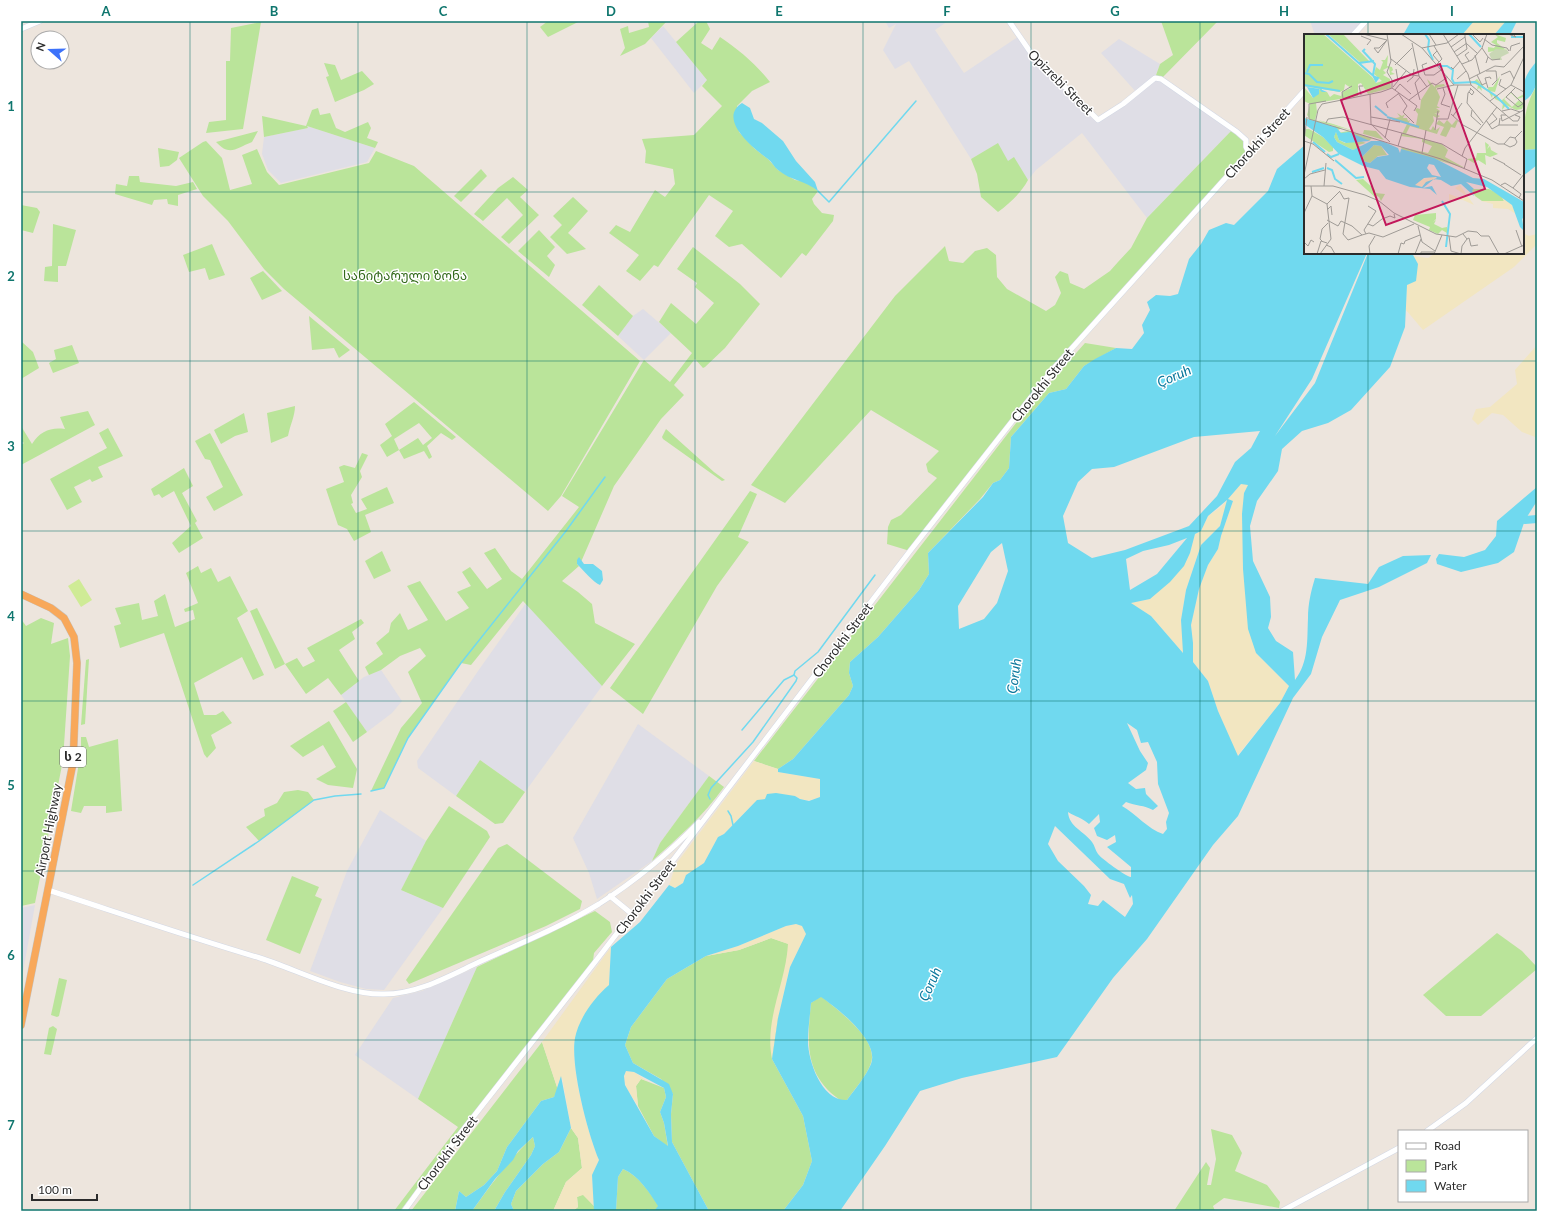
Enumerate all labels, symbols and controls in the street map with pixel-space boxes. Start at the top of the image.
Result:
text: A [100,3,111,19]
text: B [270,3,279,19]
text: C [439,3,448,19]
text: D [606,3,616,19]
text: E [775,3,783,19]
text: F [943,3,951,19]
text: G [1110,3,1120,19]
text: H [1279,3,1289,19]
text: I [1450,3,1454,19]
north arrow [30,30,70,70]
inset map [1304,34,1524,254]
text: N [33,40,48,53]
street label: Opizrebi Street [1025,46,1097,118]
text: 1 [7,98,15,114]
street label: Chorokhi Street [1221,104,1293,182]
park label: სანიტარული ზონა [343,267,467,284]
text: 2 [7,268,15,284]
street label: Chorokhi Street [1008,345,1077,425]
water label: Çoruh [1154,361,1193,391]
text: 3 [7,438,15,454]
street label: Chorokhi Street [809,599,876,681]
text: 4 [7,608,15,624]
water label: Çoruh [1003,657,1024,695]
road number: ს 2 [60,747,86,767]
text: 5 [7,777,15,793]
street label: Airport Highway [31,782,65,878]
street label: Chorokhi Street [612,856,679,938]
text: 6 [7,947,15,963]
water label: Çoruh [915,964,945,1003]
street label: Chorokhi Street [414,1112,481,1194]
text: 7 [7,1117,15,1133]
legend [1398,1130,1528,1202]
text: Road [1434,1138,1461,1153]
text: Park [1434,1158,1458,1173]
scale bar [32,1176,97,1202]
text: Water [1434,1178,1467,1193]
text: 100 m [38,1182,72,1197]

